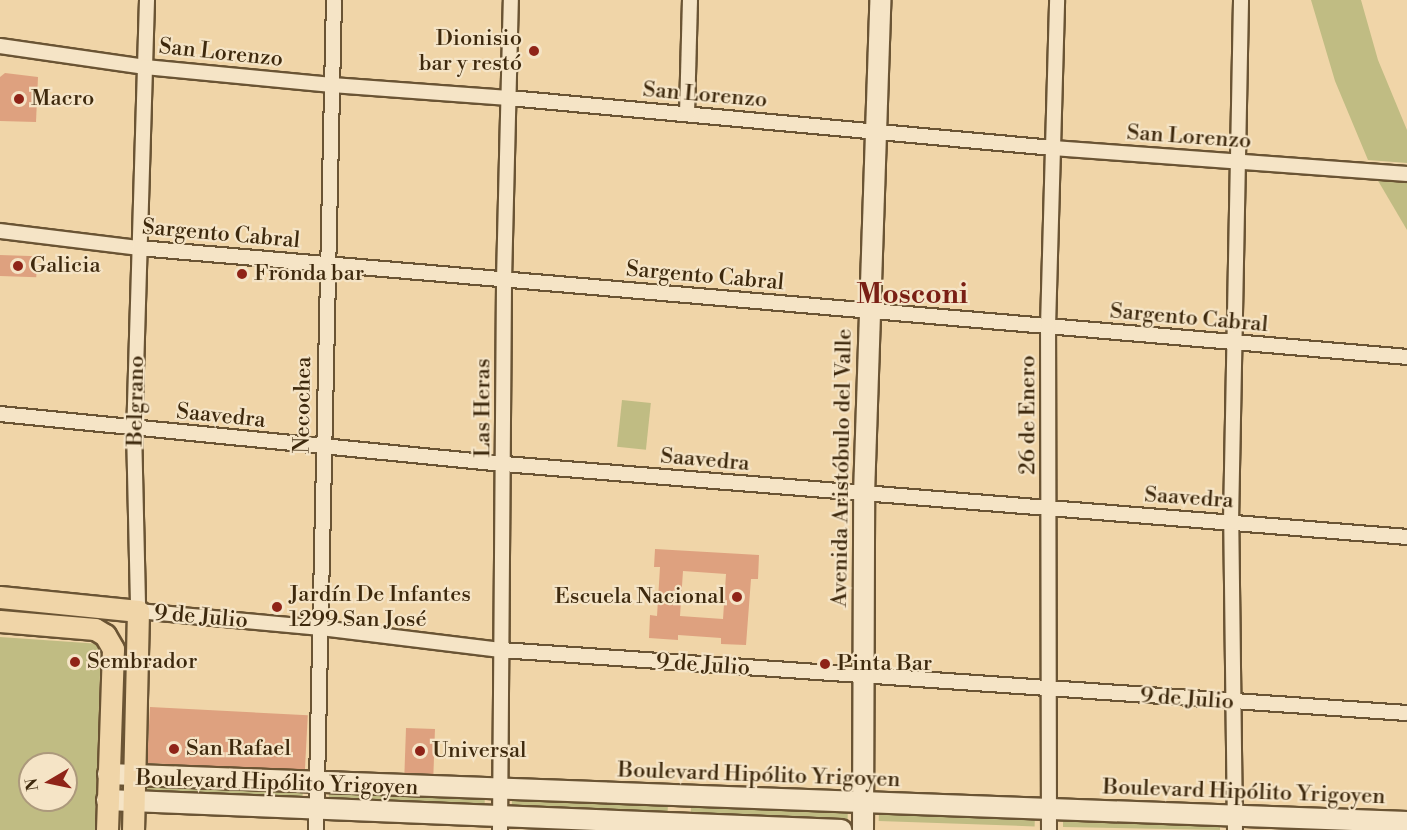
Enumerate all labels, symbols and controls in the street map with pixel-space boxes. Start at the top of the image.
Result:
place label: Dionisio bar y restó [419,25,522,76]
street label: San Lorenzo [158,33,284,73]
marker: Dionisio bar y restó [527,44,541,58]
street label: San Lorenzo [642,76,768,114]
place label: Macro [31,86,94,112]
marker: Macro [12,92,26,106]
street label: San Lorenzo [1126,119,1252,155]
street label: Sargento Cabral [141,214,301,254]
place label: Galicia [30,253,101,279]
street label: Sargento Cabral [625,256,785,296]
marker: Galicia [11,259,25,273]
place label: Fronda bar [254,261,364,287]
marker: Fronda bar [235,267,249,281]
district label: Mosconi [856,278,968,312]
street label: Sargento Cabral [1109,298,1269,338]
street label: Avenida Aristóbulo del Valle [826,329,858,607]
street label: Belgrano [122,355,150,447]
street label: 26 de Enero [1015,355,1041,475]
street label: Necochea [289,356,317,454]
street label: Las Heras [470,359,496,457]
street label: Saavedra [175,398,267,434]
street label: Saavedra [659,443,751,477]
street label: Saavedra [1143,482,1235,514]
place label: Jardín De Infantes 1299 San José [289,581,471,632]
place label: Escuela Nacional [555,584,725,610]
marker: Escuela Nacional [730,590,744,604]
street label: 9 de Julio [153,600,249,634]
marker: Jardín De Infantes 1299 San José [270,600,284,614]
place label: Sembrador [87,649,197,675]
street label: 9 de Julio [655,649,751,681]
place label: Pinta Bar [837,651,932,677]
marker: Sembrador [68,655,82,669]
marker: Pinta Bar [818,657,832,671]
street label: 9 de Julio [1139,683,1235,715]
place label: San Rafael [186,736,291,762]
place label: Universal [432,738,527,764]
marker: San Rafael [167,742,181,756]
marker: Universal [413,744,427,758]
north arrow [18,752,78,812]
street label: Boulevard Hipólito Yrigoyen [617,757,901,793]
street label: Boulevard Hipólito Yrigoyen [135,765,419,801]
street label: Boulevard Hipólito Yrigoyen [1102,774,1386,810]
text: N [21,777,43,792]

